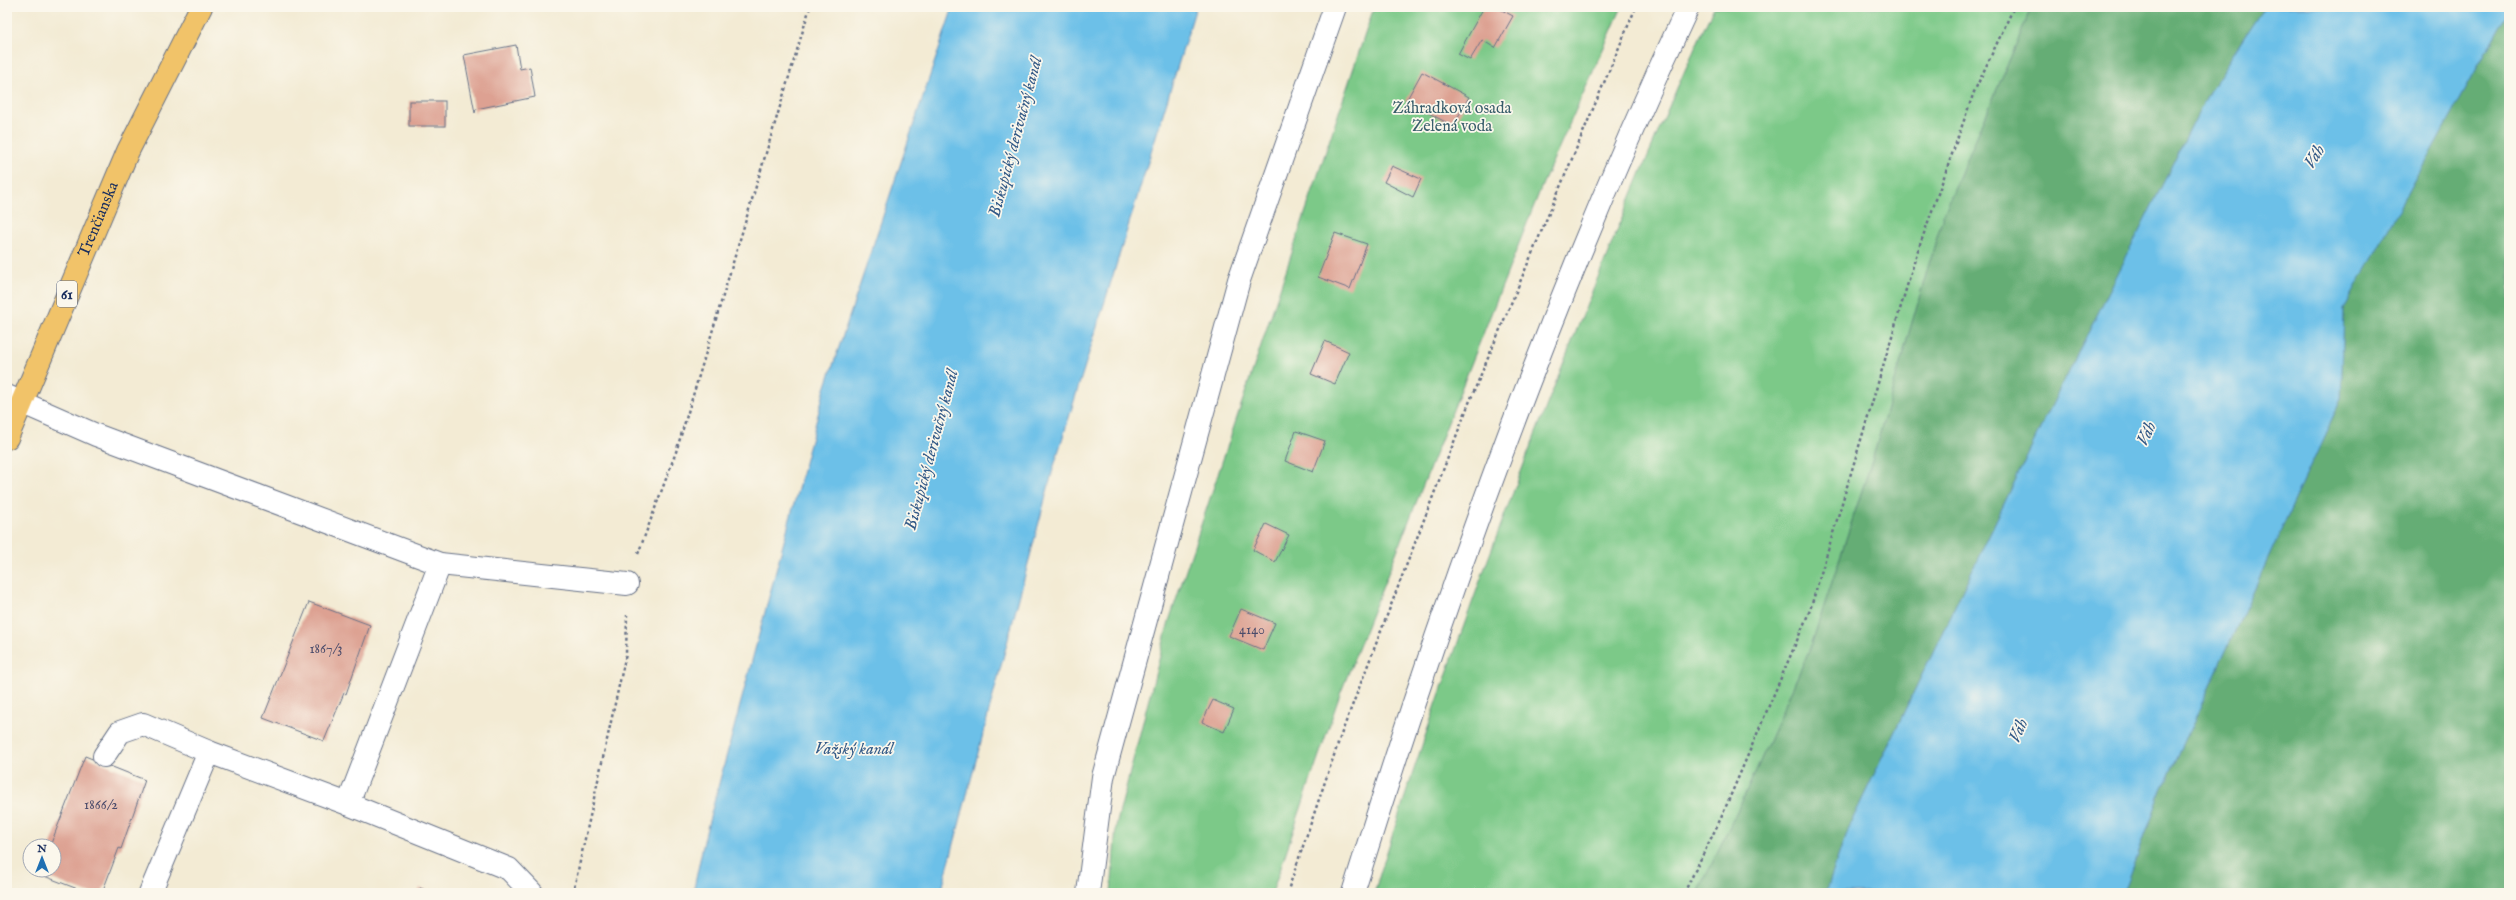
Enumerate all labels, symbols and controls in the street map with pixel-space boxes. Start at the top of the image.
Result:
water label: Biskupický derivačný kanál [984,53,1048,219]
park label: Záhradková osada Zelená voda [1393,99,1512,137]
water label: Váh [2300,141,2330,173]
street label: Trenčianska [74,179,124,260]
road number: 61 [57,281,77,307]
water label: Biskupický derivačný kanál [900,366,964,532]
water label: Váh [2132,419,2162,449]
house number: 4140 [1239,621,1265,639]
house number: 1867/3 [309,640,343,658]
water label: Váh [2005,716,2033,746]
water label: Važský kanál [815,739,895,760]
house number: 1866/2 [84,796,118,814]
north arrow [22,838,62,878]
text: N [36,842,47,856]

